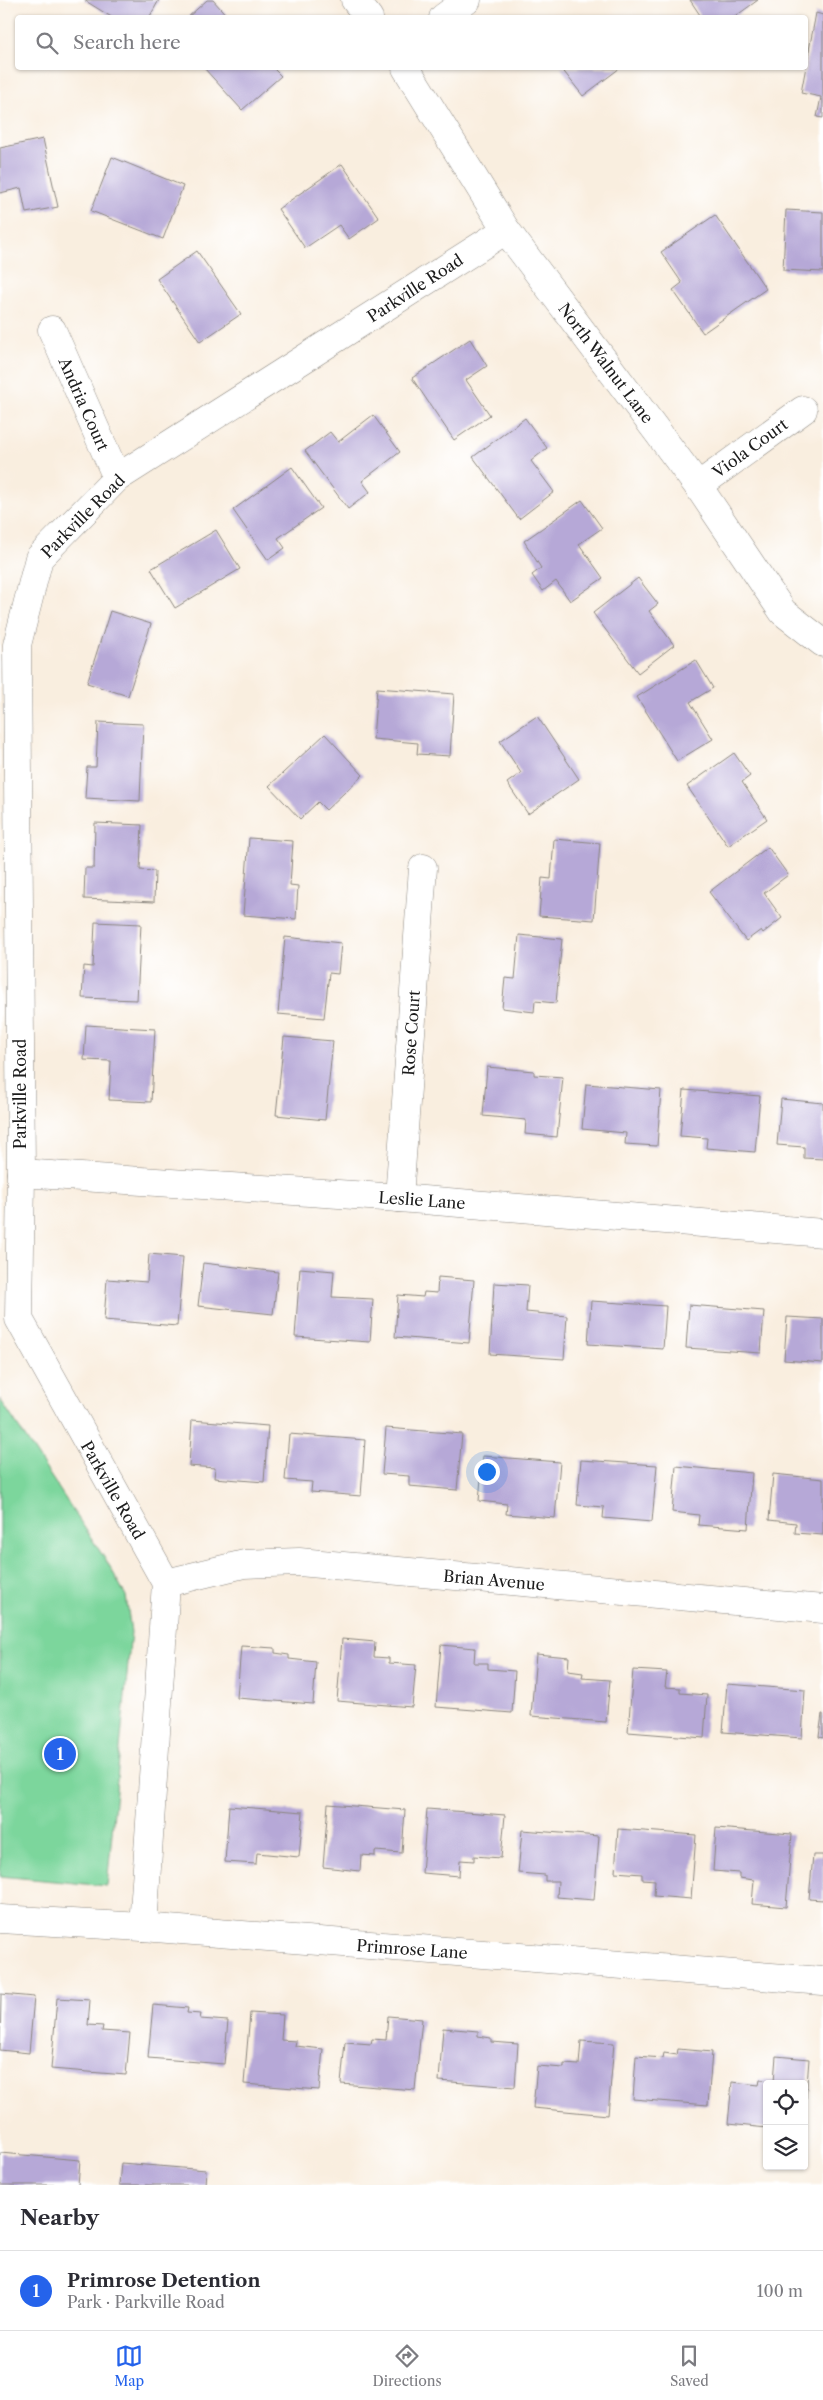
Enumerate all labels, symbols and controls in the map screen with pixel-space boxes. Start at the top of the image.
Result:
search box [15,15,808,70]
icon: search [33,29,61,57]
text: Search here [73,31,181,54]
street label: Parkville Road [363,249,467,326]
street label: North Walnut Lane [554,299,658,427]
street label: Andria Court [54,353,114,454]
street label: Viola Court [708,414,792,483]
street label: Parkville Road [37,470,129,562]
street label: Rose Court [398,989,424,1077]
street label: Parkville Road [10,1039,30,1149]
street label: Leslie Lane [378,1187,466,1213]
street label: Parkville Road [77,1437,149,1543]
your location [474,1459,500,1485]
street label: Brian Avenue [442,1566,546,1594]
pin: 1 [44,1735,76,1773]
street label: Primrose Lane [356,1935,468,1963]
map controls [763,2080,808,2170]
button: locate [763,2080,808,2125]
button: layers [763,2125,808,2170]
text: Nearby [20,2205,99,2230]
text: Primrose Detention [67,2269,260,2292]
text: 1 [32,2281,40,2301]
text: 100 m [757,2281,803,2301]
text: Park · Parkville Road [67,2292,225,2312]
tab: Map [114,2342,144,2390]
tab: Directions [372,2342,442,2390]
tab: Saved [670,2342,709,2390]

